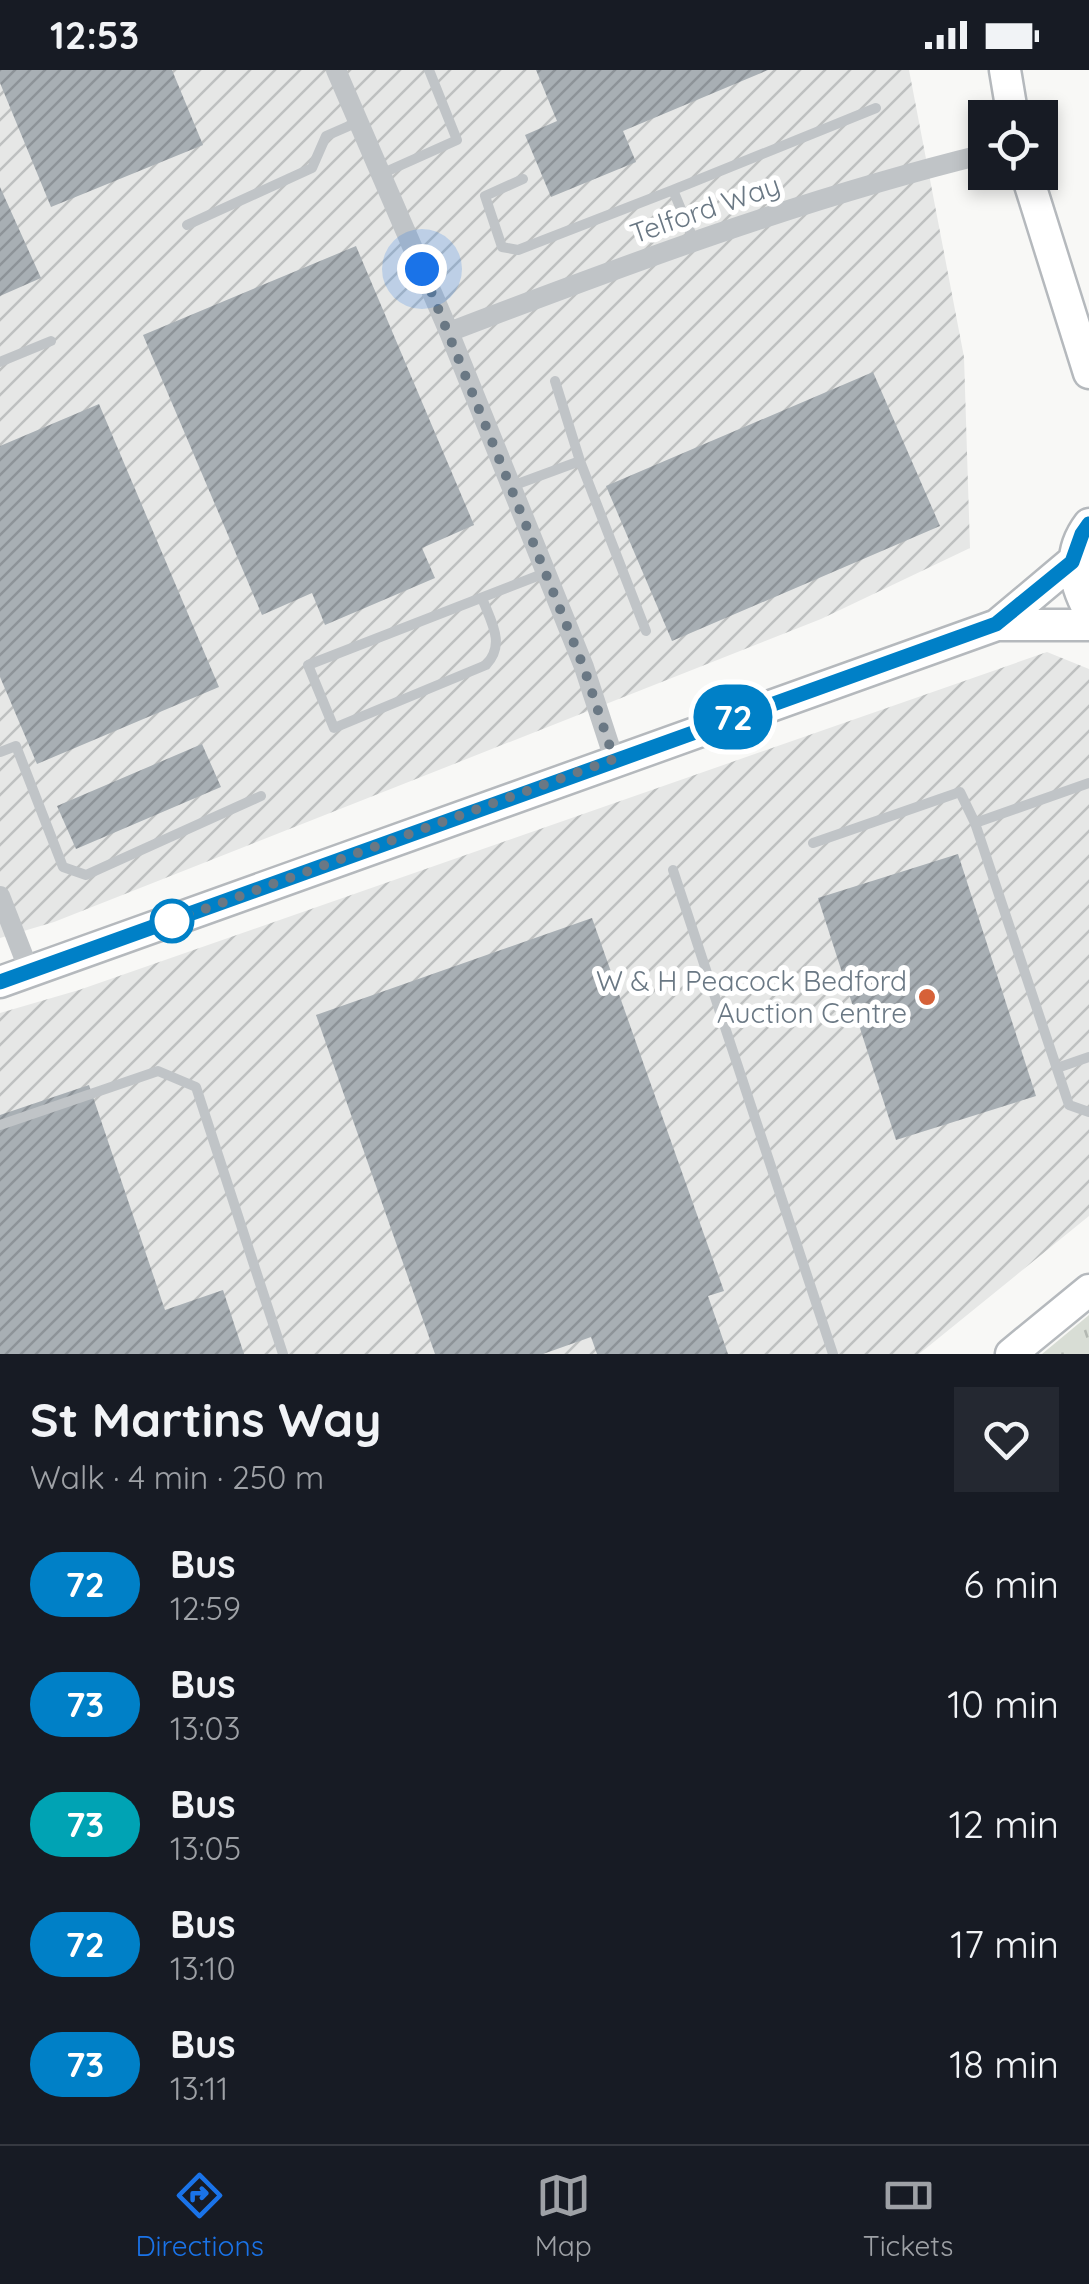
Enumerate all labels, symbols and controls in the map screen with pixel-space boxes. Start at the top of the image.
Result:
text: 12:53 [50,11,139,59]
map controls [968,100,1058,190]
button: locate [968,100,1058,190]
street label: Telford Way [625,167,784,251]
your location [397,244,447,294]
line badge: 72 [688,684,778,750]
text: 72 [713,695,753,739]
unlabelled marker [151,900,193,942]
place label: W & H Peacock Bedford Auction Centre [596,963,907,1030]
marker: W & H Peacock Bedford Auction Centre [916,986,938,1008]
button: heart [954,1387,1059,1492]
text: St Martins Way [30,1389,381,1449]
text: Walk · 4 min · 250 m [30,1457,324,1497]
text: Bus [170,1540,236,1588]
text: 6 min [963,1560,1059,1608]
text: 72 [65,1562,105,1606]
text: 12:59 [170,1588,241,1628]
text: Bus [170,1660,236,1708]
text: 10 min [947,1680,1059,1728]
text: 73 [66,1682,104,1726]
text: 13:03 [170,1708,240,1748]
text: Bus [170,1780,236,1828]
text: 12 min [949,1800,1059,1848]
text: 73 [66,1802,104,1846]
text: 13:05 [170,1828,241,1868]
text: Bus [170,1900,236,1948]
text: 17 min [950,1920,1059,1968]
text: 72 [65,1922,105,1966]
text: 13:10 [170,1948,235,1988]
text: Bus [170,2020,236,2068]
text: 18 min [949,2040,1059,2088]
text: 73 [66,2042,104,2086]
text: 13:11 [170,2068,228,2108]
tab: Directions [135,2168,264,2263]
tab: Map [535,2168,592,2263]
tab: Tickets [863,2168,954,2263]

